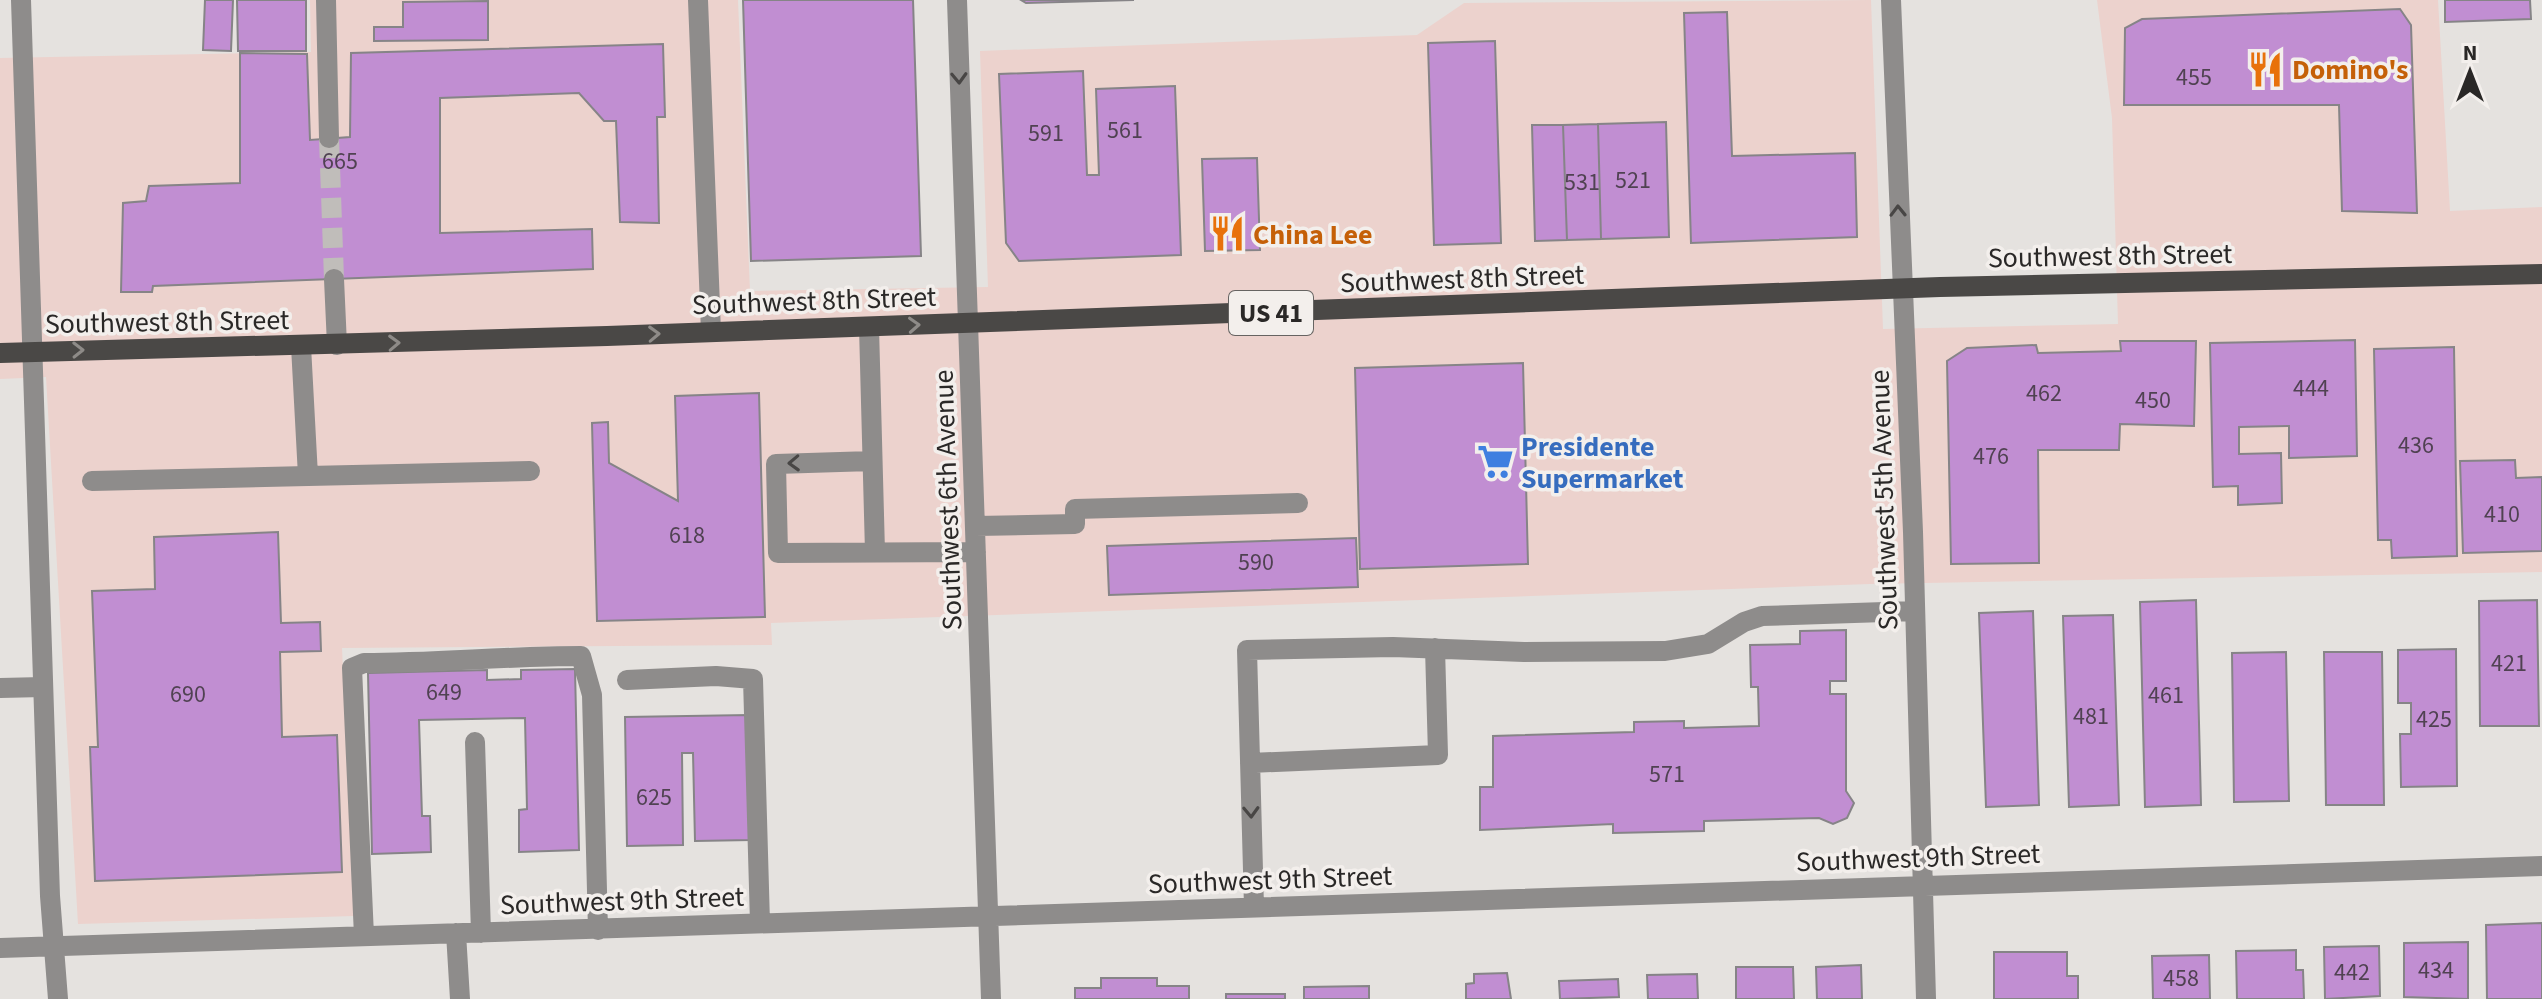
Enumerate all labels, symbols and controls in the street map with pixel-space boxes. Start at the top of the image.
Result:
north arrow [2430,32,2510,112]
text: N [2463,37,2477,69]
restaurant icon: Domino's [2247,50,2285,88]
place label: Domino's [2292,50,2408,90]
house number: 455 [2176,60,2212,95]
one-way arrow [951,72,968,85]
house number: 561 [1107,113,1143,148]
house number: 591 [1028,116,1064,151]
house number: 665 [322,144,358,179]
house number: 521 [1615,163,1651,198]
house number: 531 [1564,165,1600,200]
one-way arrow [1889,204,1906,217]
restaurant icon: China Lee [1208,215,1246,253]
place label: China Lee [1253,215,1373,255]
street label: Southwest 8th Street [1987,234,2233,278]
street label: Southwest 8th Street [1339,255,1585,303]
street label: Southwest 8th Street [691,277,937,325]
road number: US 41 [1229,291,1313,335]
street label: Southwest 8th Street [44,300,290,344]
one-way arrow [908,316,921,333]
one-way arrow [648,326,661,343]
one-way arrow [388,334,401,351]
one-way arrow [72,342,85,359]
street label: Southwest 6th Avenue [923,369,973,631]
street label: Southwest 5th Avenue [1859,369,1909,631]
house number: 444 [2293,371,2329,406]
house number: 462 [2026,376,2062,411]
house number: 450 [2135,383,2171,418]
place label: Presidente Supermarket [1521,427,1684,499]
house number: 436 [2398,428,2434,463]
house number: 476 [1973,439,2009,474]
supermarket icon: Presidente Supermarket [1476,443,1514,481]
one-way arrow [787,455,800,472]
house number: 410 [2484,497,2520,532]
house number: 618 [669,518,705,553]
house number: 590 [1238,545,1274,580]
house number: 421 [2491,646,2527,681]
house number: 649 [426,675,462,710]
house number: 690 [170,677,206,712]
house number: 461 [2148,678,2184,713]
house number: 481 [2073,699,2109,734]
house number: 425 [2416,702,2452,737]
house number: 571 [1649,757,1685,792]
house number: 625 [636,780,672,815]
one-way arrow [1242,806,1260,819]
street label: Southwest 9th Street [1795,834,2041,882]
street label: Southwest 9th Street [1147,856,1393,904]
street label: Southwest 9th Street [499,877,745,925]
house number: 434 [2418,953,2454,988]
house number: 442 [2334,955,2370,990]
house number: 458 [2163,961,2199,996]

